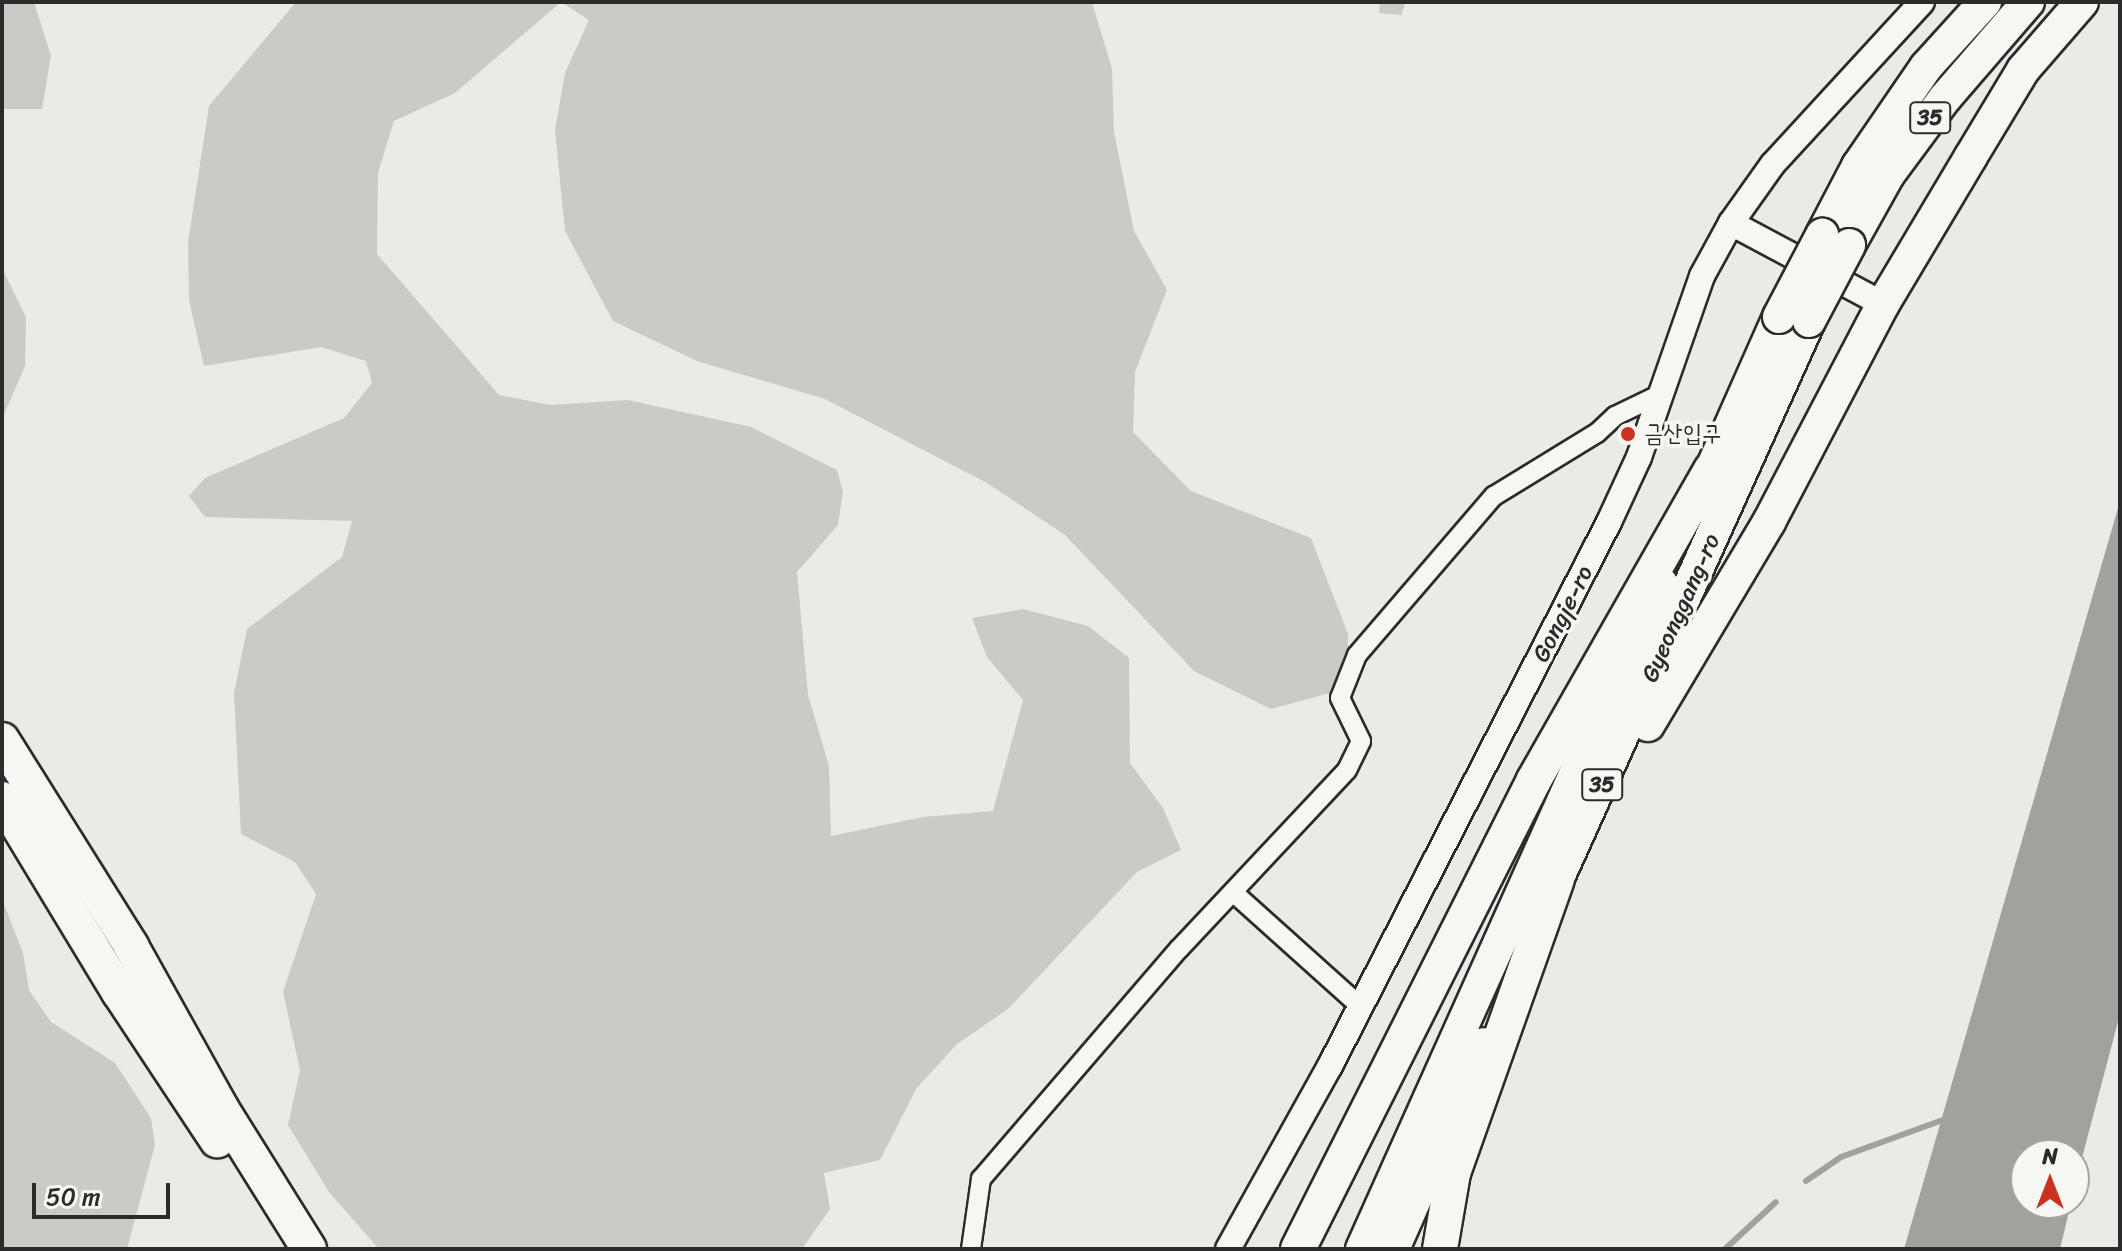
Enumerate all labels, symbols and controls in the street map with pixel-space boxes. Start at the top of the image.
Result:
road number: 35 [1908,100,1952,136]
place label: 금산입구 [1644,420,1721,448]
marker: 금산입구 [1619,425,1637,443]
street label: Gyeonggang-ro [1635,529,1727,687]
street label: Gongje-ro [1526,561,1600,667]
road number: 35 [1580,767,1624,803]
text: N [2042,1137,2058,1176]
north arrow [2010,1139,2090,1219]
scale bar [36,1167,174,1217]
text: 50 m [46,1176,101,1218]

